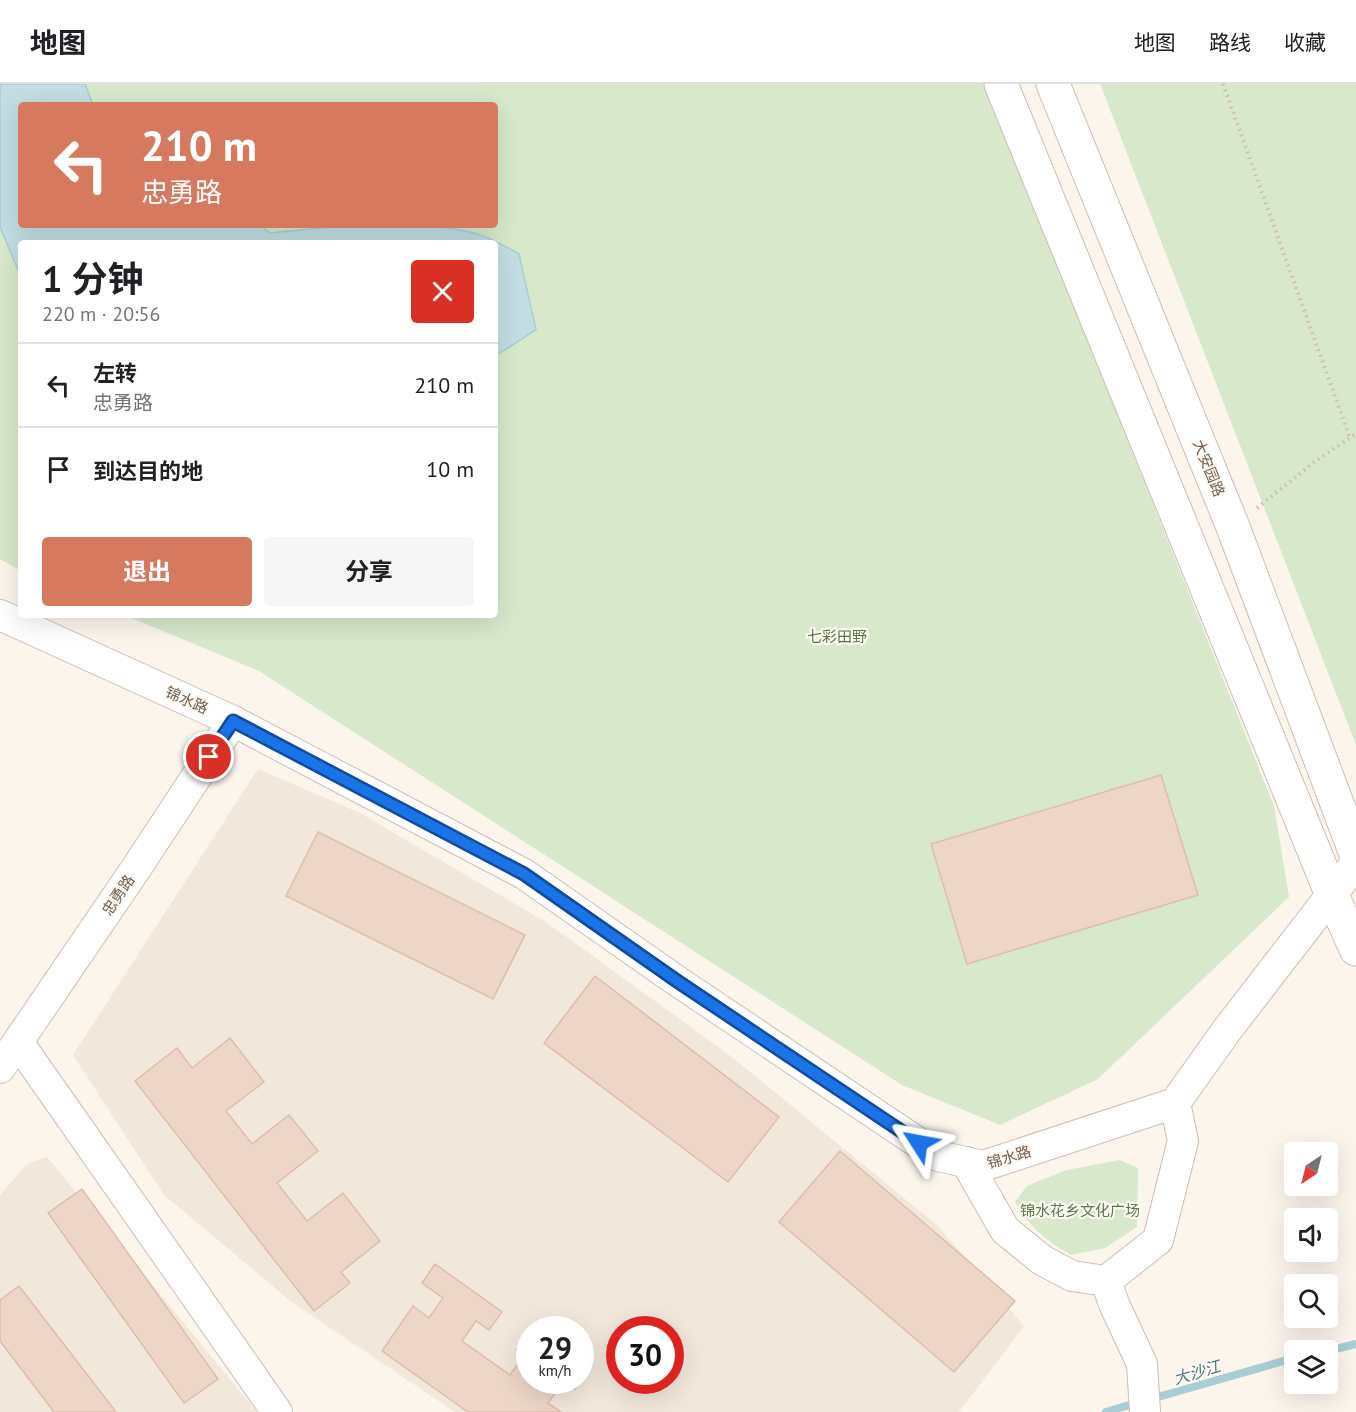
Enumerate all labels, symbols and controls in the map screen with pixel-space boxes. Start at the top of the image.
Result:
text: 地图 [30,24,86,61]
text: 地图 [1134,29,1176,56]
text: 路线 [1209,29,1251,56]
text: 收藏 [1284,29,1326,56]
text: 210 m [141,118,257,173]
icon: left [42,126,120,204]
text: 忠勇路 [141,175,222,209]
text: 1 分钟 [42,255,144,302]
button: close [411,260,474,323]
text: 220 m · 20:56 [42,301,160,327]
text: 左转 [93,359,137,387]
icon: left [42,369,75,402]
text: 210 m [414,371,474,399]
text: 忠勇路 [93,390,153,416]
street label: 大安园路 [1189,437,1229,499]
icon: arrive [42,453,75,486]
text: 10 m [426,455,474,483]
text: 到达目的地 [93,457,203,485]
button: 退出 [42,537,252,606]
button: 分享 [264,537,474,606]
park label: 七彩田野 [807,627,867,646]
street label: 锦水路 [163,682,211,718]
pin [183,731,234,782]
icon: arrive [192,740,225,773]
street label: 忠勇路 [98,871,138,919]
position arrow [887,1111,951,1175]
street label: 锦水路 [985,1141,1033,1173]
north arrow [1284,1142,1338,1196]
map controls [1284,1142,1338,1394]
park label: 锦水花乡文化广场 [1020,1201,1140,1220]
button: sound [1284,1208,1338,1262]
button: search [1284,1274,1338,1328]
speed limit sign: 30 [606,1316,684,1394]
text: 29 [538,1328,572,1367]
button: layers [1284,1340,1338,1394]
water label: 大沙江 [1171,1355,1225,1388]
text: km/h [539,1361,571,1380]

